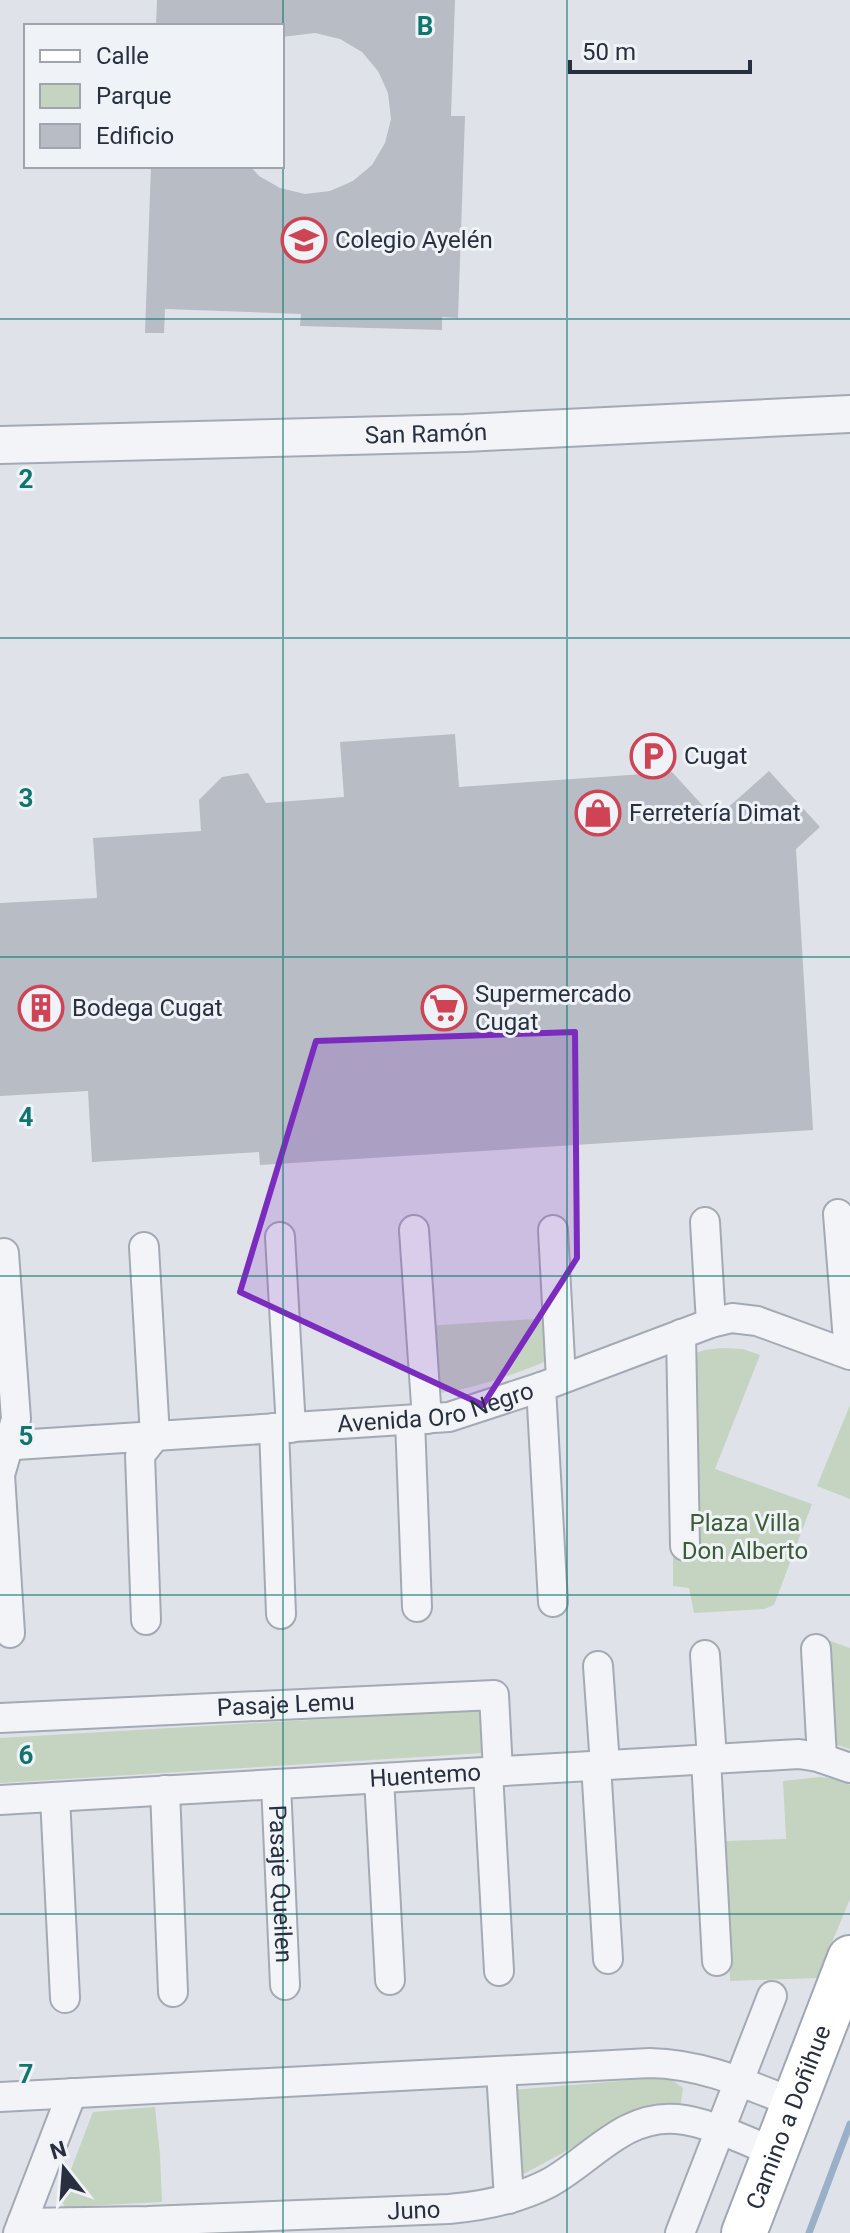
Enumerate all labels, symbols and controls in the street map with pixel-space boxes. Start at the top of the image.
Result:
text: B [417,11,433,41]
legend [24,24,284,168]
scale bar [570,24,750,74]
text: 50 m [582,38,636,66]
text: Calle [96,42,149,70]
text: Parque [96,82,172,110]
text: Edificio [96,122,174,150]
school or university icon: Colegio Ayelén [280,216,328,264]
place label: Colegio Ayelén [335,226,493,254]
street label: San Ramón [364,418,488,450]
text: 2 [19,464,33,494]
parking icon: Cugat [629,732,677,780]
place label: Cugat [684,742,747,770]
text: 3 [19,783,33,813]
shop icon: Ferretería Dimat [574,789,622,837]
place label: Ferretería Dimat [629,799,801,827]
place label: Supermercado Cugat [475,980,631,1036]
building icon: Bodega Cugat [17,984,65,1032]
supermarket icon: Supermercado Cugat [420,984,468,1032]
place label: Bodega Cugat [72,994,223,1022]
text: 4 [19,1102,34,1132]
street label: Avenida Oro Negro [336,1376,537,1438]
text: 5 [19,1421,33,1451]
park label: Plaza Villa Don Alberto [682,1509,808,1565]
street label: Pasaje Lemu [216,1688,355,1722]
text: 6 [19,1740,34,1770]
street label: Huentemo [369,1758,482,1793]
street label: Pasaje Queilen [263,1804,298,1964]
street label: Camino a Doñihue [740,2021,837,2213]
text: 7 [19,2059,33,2089]
north arrow [24,2129,104,2209]
text: N [47,2136,69,2165]
street label: Juno [387,2195,441,2225]

